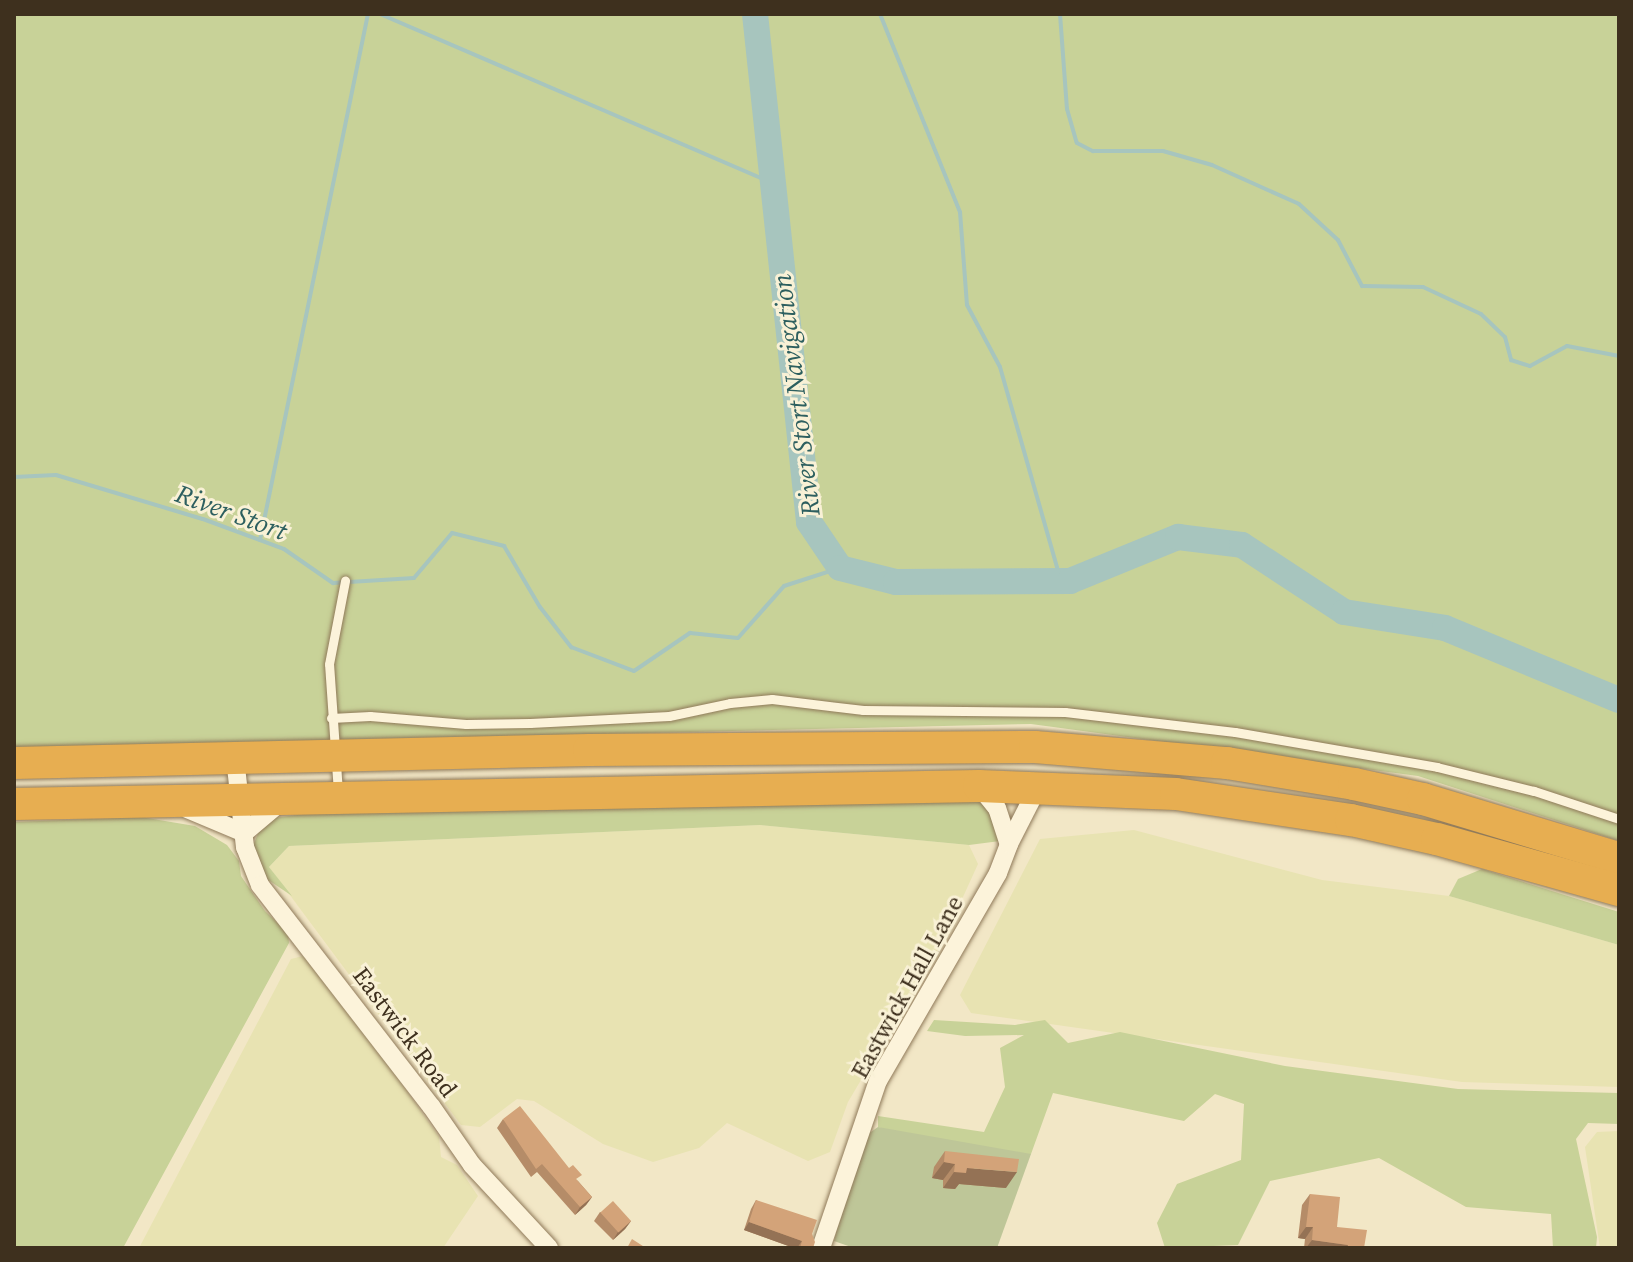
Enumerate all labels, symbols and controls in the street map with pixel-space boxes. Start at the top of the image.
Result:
water label: River Stort Navigation [767,272,827,518]
water label: River Stort [171,479,291,547]
street label: Eastwick Hall Lane [845,891,969,1083]
street label: Eastwick Road [347,961,463,1103]

